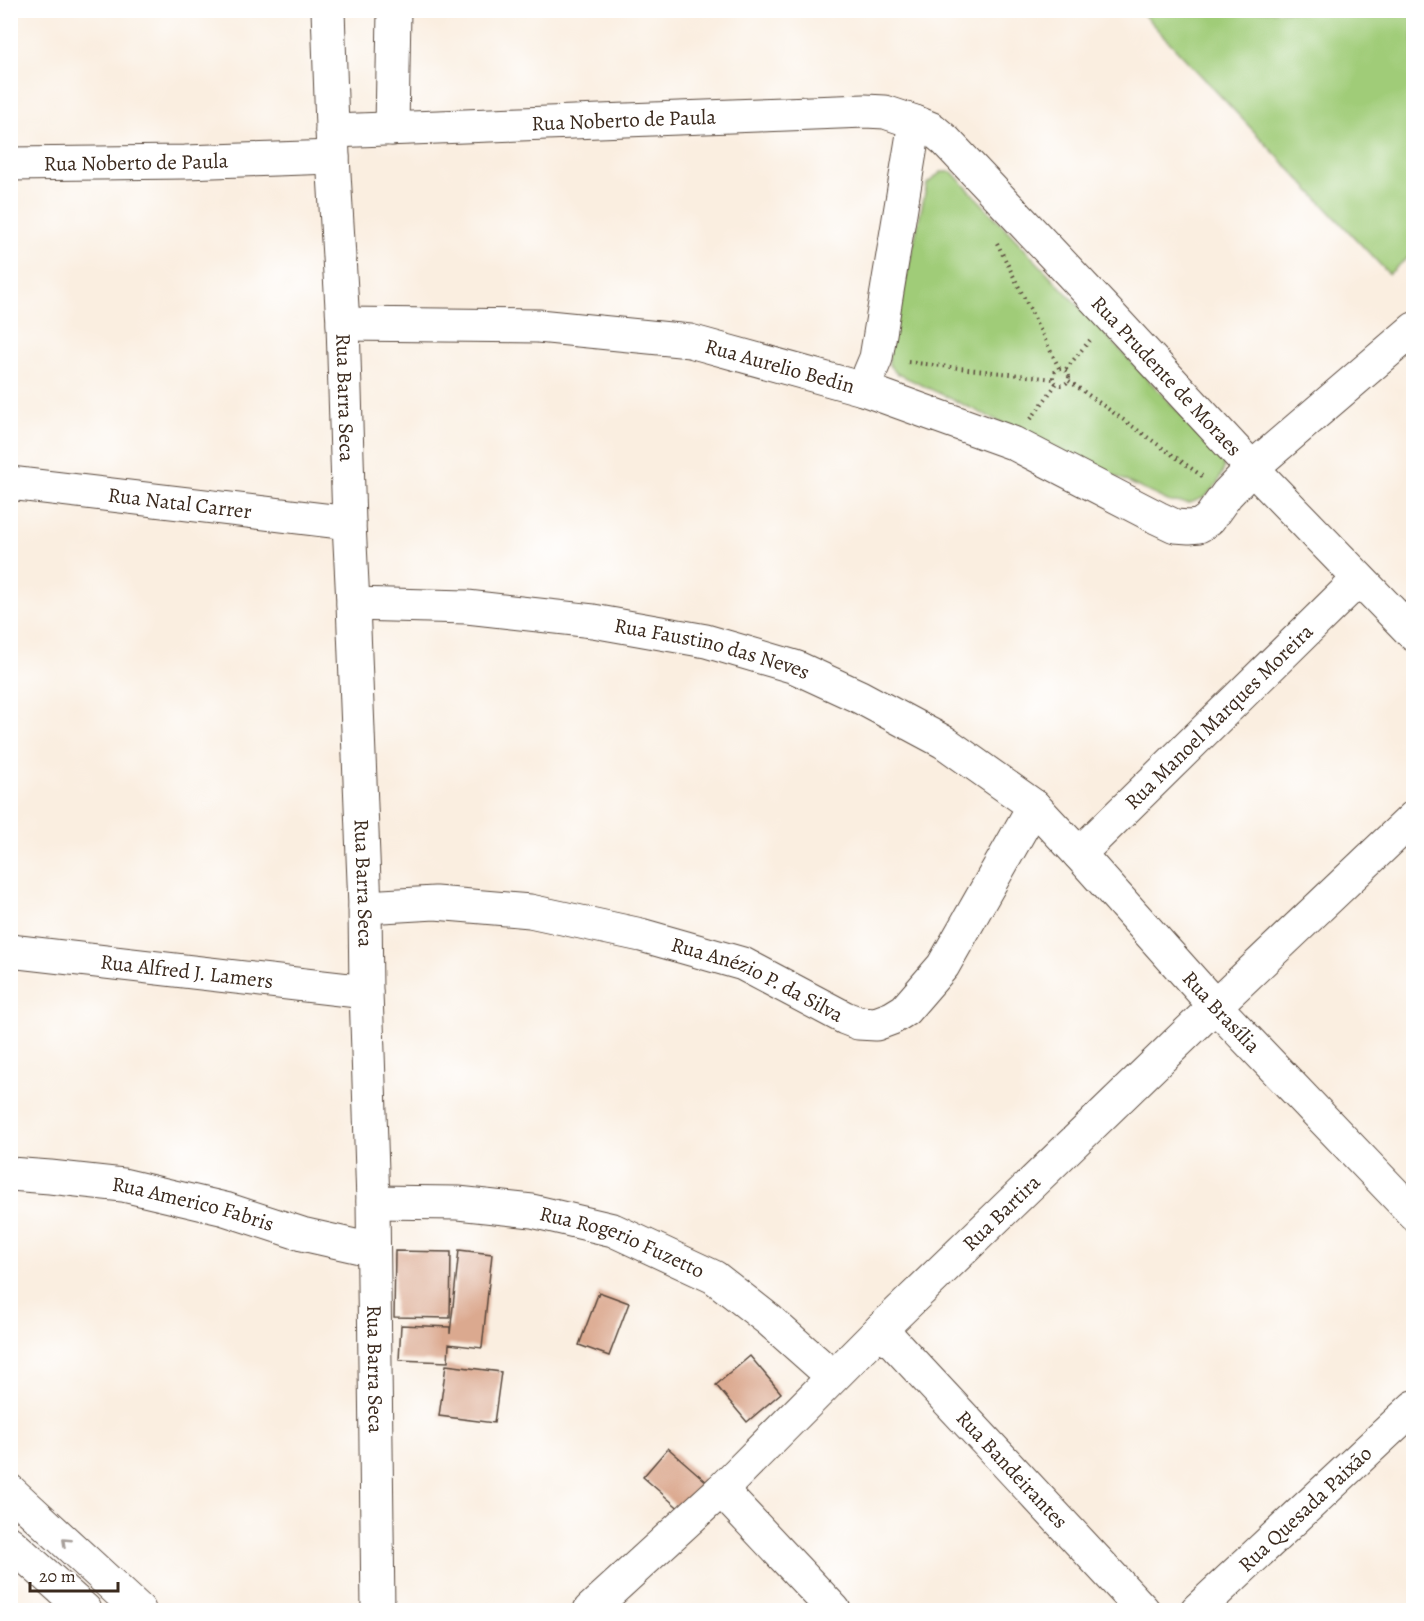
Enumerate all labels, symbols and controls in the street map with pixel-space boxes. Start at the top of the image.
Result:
street label: Rua Noberto de Paula [531,103,717,138]
street label: Rua Noberto de Paula [44,147,229,178]
street label: Rua Prudente de Moraes [1085,290,1248,462]
street label: Rua Aurelio Bedin [702,332,858,400]
street label: Rua Barra Seca [329,333,361,462]
street label: Rua Natal Carrer [106,481,253,525]
street label: Rua Faustino das Neves [612,611,815,686]
street label: Rua Manoel Marques Moreira [1118,618,1319,816]
street label: Rua Barra Seca [348,819,379,948]
street label: Rua Anézio P. da Silva [668,930,849,1029]
street label: Rua Alfred J. Lamers [99,948,275,995]
street label: Rua Brasília [1176,965,1267,1059]
street label: Rua Bartira [956,1168,1047,1257]
street label: Rua Americo Fabris [111,1170,278,1238]
street label: Rua Rogerio Fuzetto [537,1199,709,1285]
street label: Rua Barra Seca [360,1305,390,1434]
street label: Rua Bandeirantes [950,1404,1074,1535]
street label: Rua Quesada Paixão [1232,1440,1378,1578]
one-way arrow [62,1538,73,1549]
scale bar [30,1555,118,1593]
text: 20 m [39,1564,76,1588]

